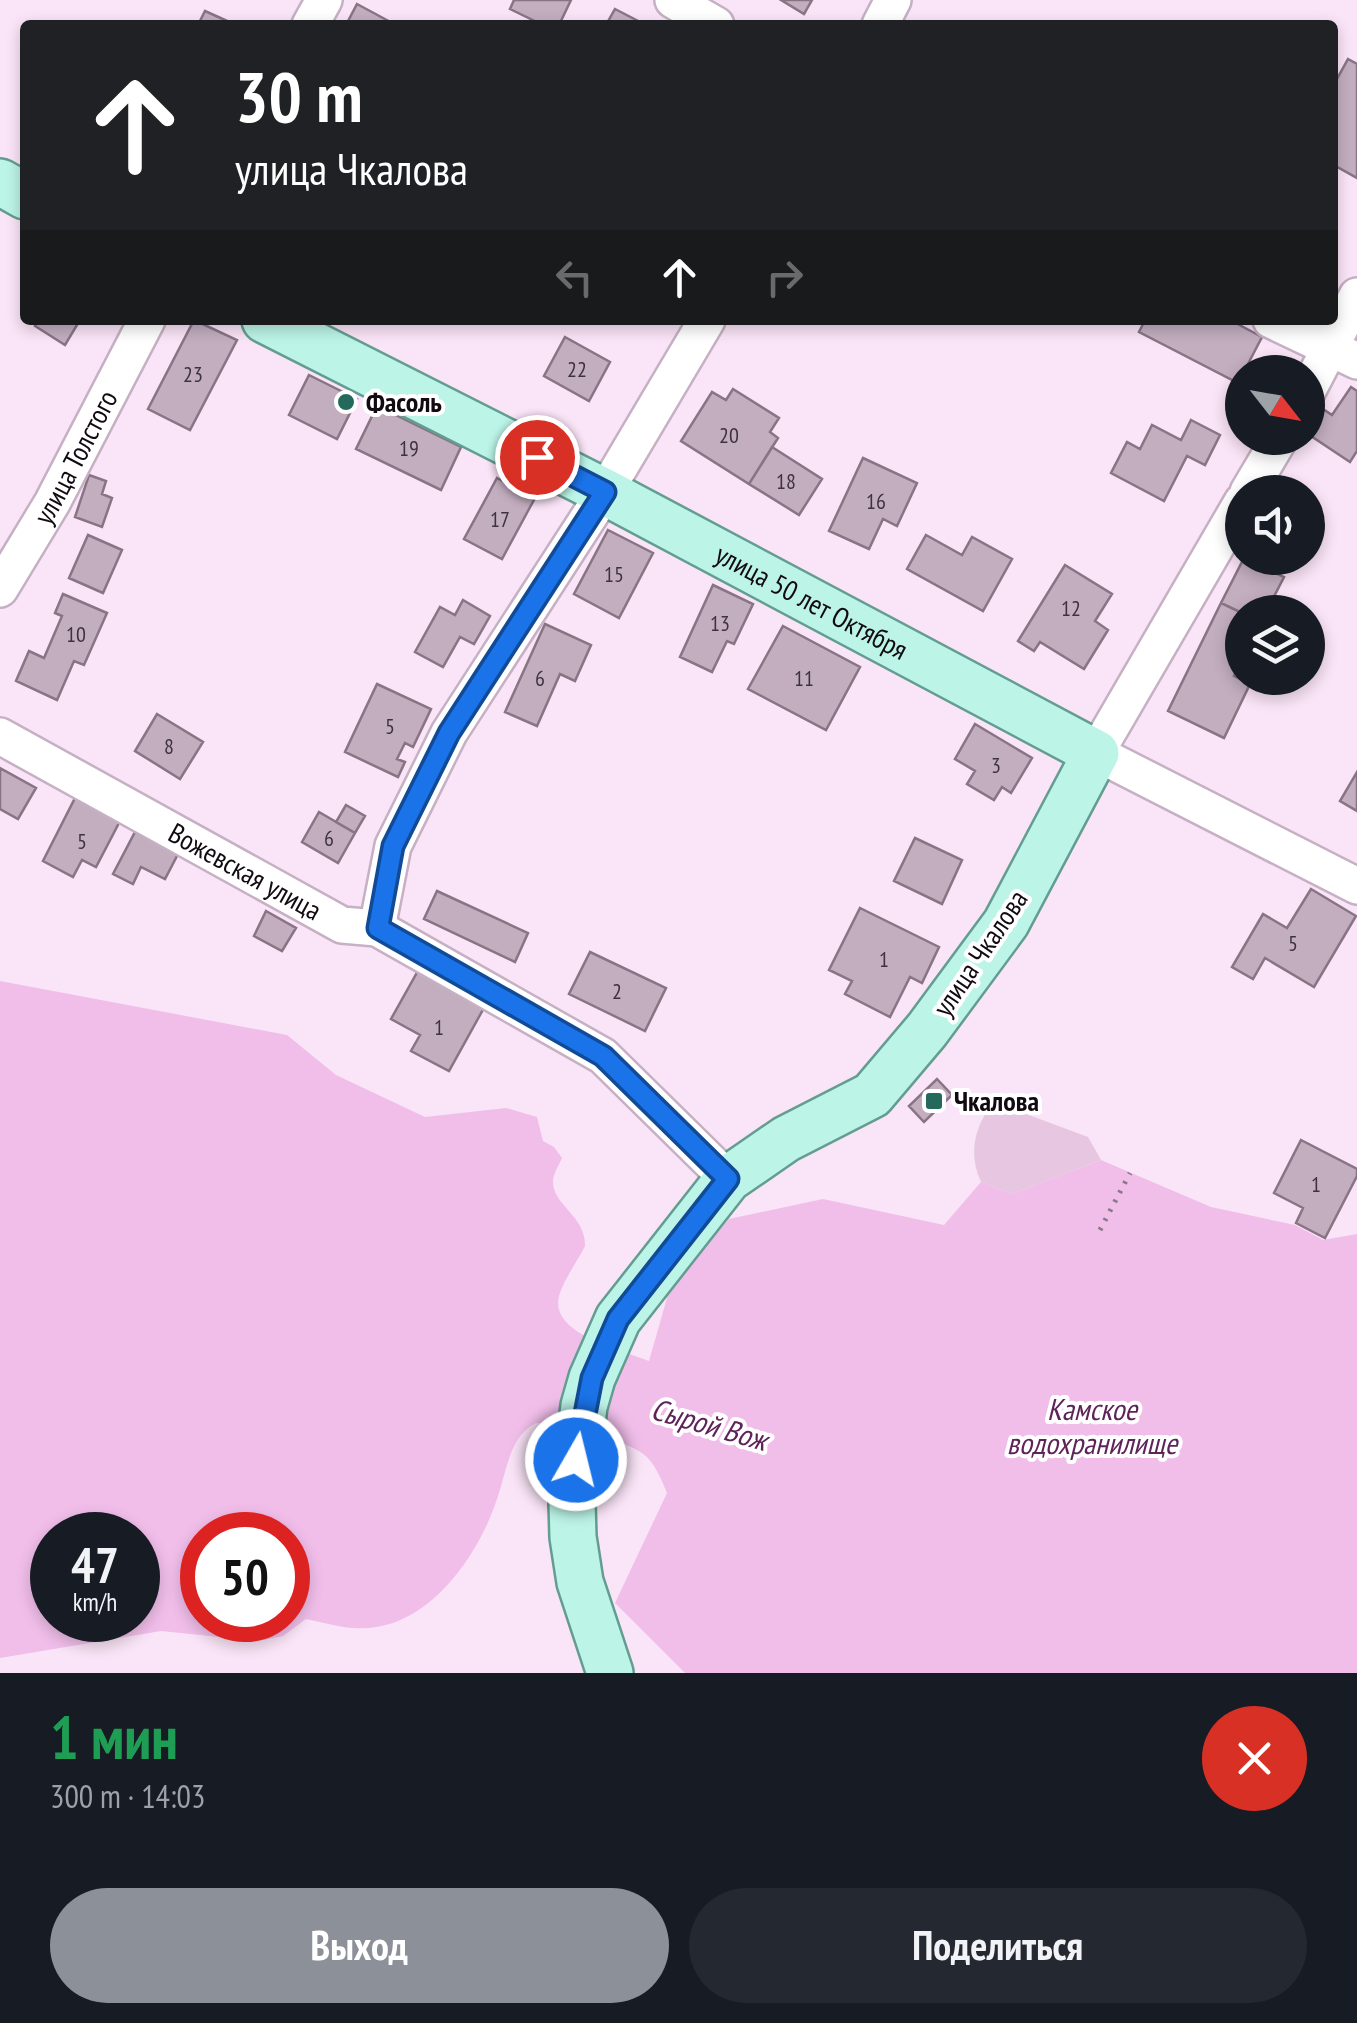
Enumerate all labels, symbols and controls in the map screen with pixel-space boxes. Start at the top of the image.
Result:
text: 30 m [235,51,363,141]
icon: ahead [70,60,200,190]
text: улица Чкалова [235,139,468,197]
icon: left [547,250,602,305]
icon: ahead [652,250,707,305]
icon: right [757,250,812,305]
house number: 22 [567,355,587,383]
north arrow [1225,355,1325,455]
map controls [1225,355,1325,695]
house number: 23 [183,360,203,388]
place label: Фасоль [366,383,442,420]
street label: улица Толстого [25,384,125,531]
marker: Фасоль [335,391,357,413]
pin [495,415,580,500]
house number: 20 [719,421,739,449]
icon: arrive [510,430,565,485]
house number: 19 [399,434,419,462]
house number: 18 [776,467,796,495]
button: sound [1225,475,1325,575]
house number: 16 [866,487,886,515]
house number: 17 [490,505,510,533]
street label: улица 50 лет Октября [709,535,915,668]
house number: 15 [604,560,624,588]
house number: 12 [1061,594,1081,622]
button: layers [1225,595,1325,695]
house number: 13 [710,609,730,637]
house number: 10 [66,620,86,648]
house number: 6 [535,664,545,692]
house number: 11 [794,664,814,692]
house number: 5 [385,712,395,740]
house number: 8 [164,732,174,760]
house number: 3 [991,751,1001,779]
street label: Вожевская улица [162,814,328,928]
house number: 6 [324,824,334,852]
house number: 5 [77,827,87,855]
street label: улица Чкалова [924,882,1035,1023]
house number: 5 [1288,929,1298,957]
house number: 1 [879,945,889,973]
house number: 2 [612,977,622,1005]
house number: 1 [434,1013,444,1041]
place label: Чкалова [954,1082,1039,1119]
marker: Чкалова [923,1090,945,1112]
house number: 1 [1311,1170,1321,1198]
water label: Сырой Вож [647,1388,775,1460]
water label: Камское водохранилище [1007,1389,1179,1462]
position arrow [524,1408,628,1512]
speed limit sign: 50 [180,1512,310,1642]
text: 47 [71,1532,119,1597]
text: km/h [73,1586,117,1618]
text: 1 мин [50,1698,178,1776]
button: close [1202,1706,1307,1811]
text: 300 m · 14:03 [50,1775,205,1817]
button: Выход [50,1888,669,2003]
button: Поделиться [689,1888,1307,2003]

